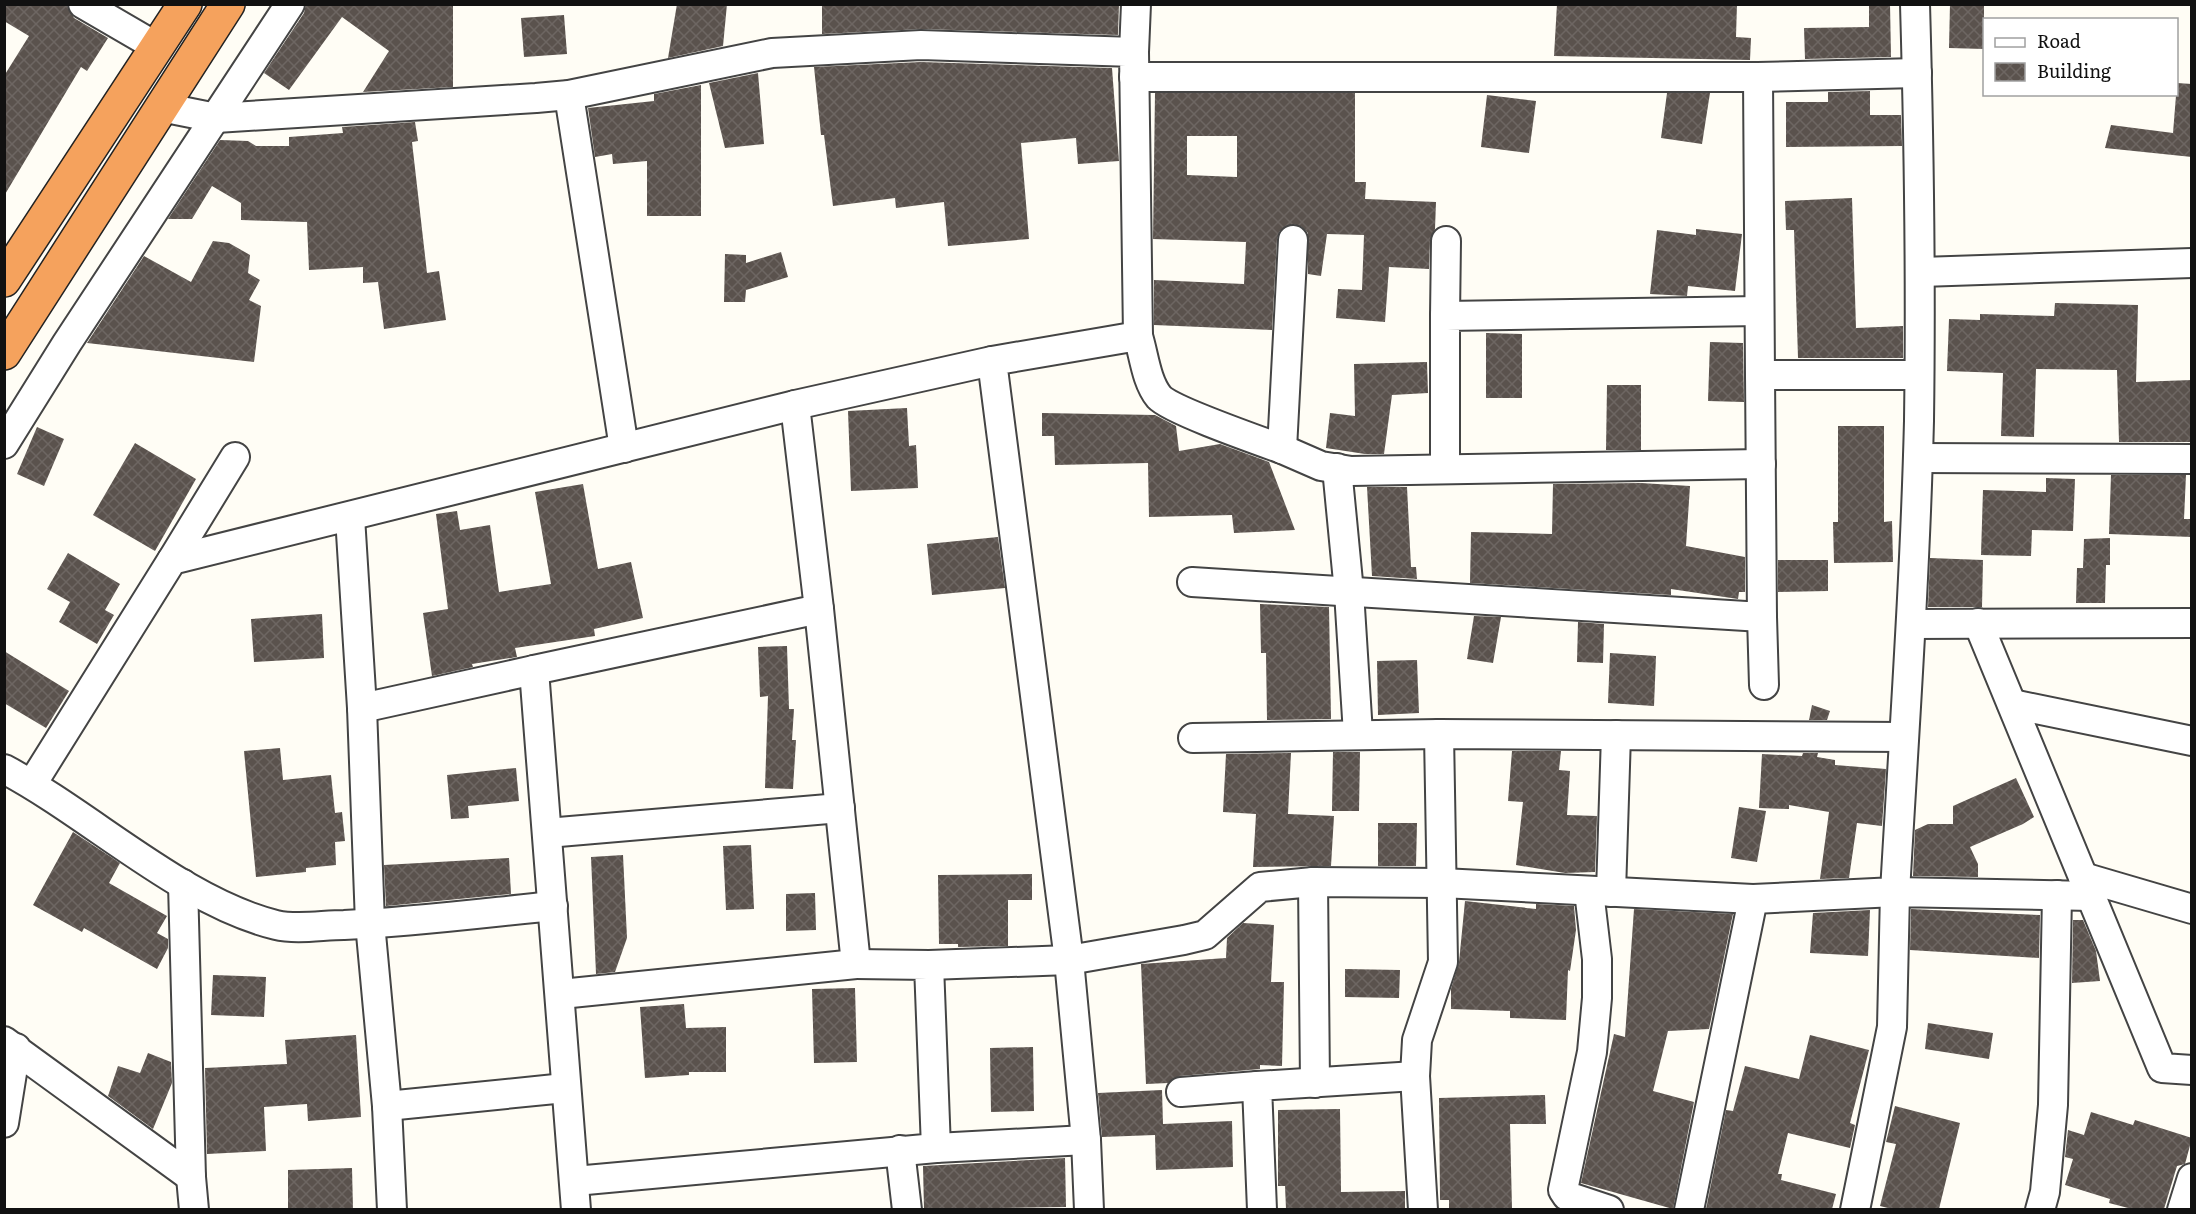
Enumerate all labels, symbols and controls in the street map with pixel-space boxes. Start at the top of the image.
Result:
legend [1983,18,2178,96]
text: Road [2037,27,2081,54]
text: Building [2037,57,2112,84]

